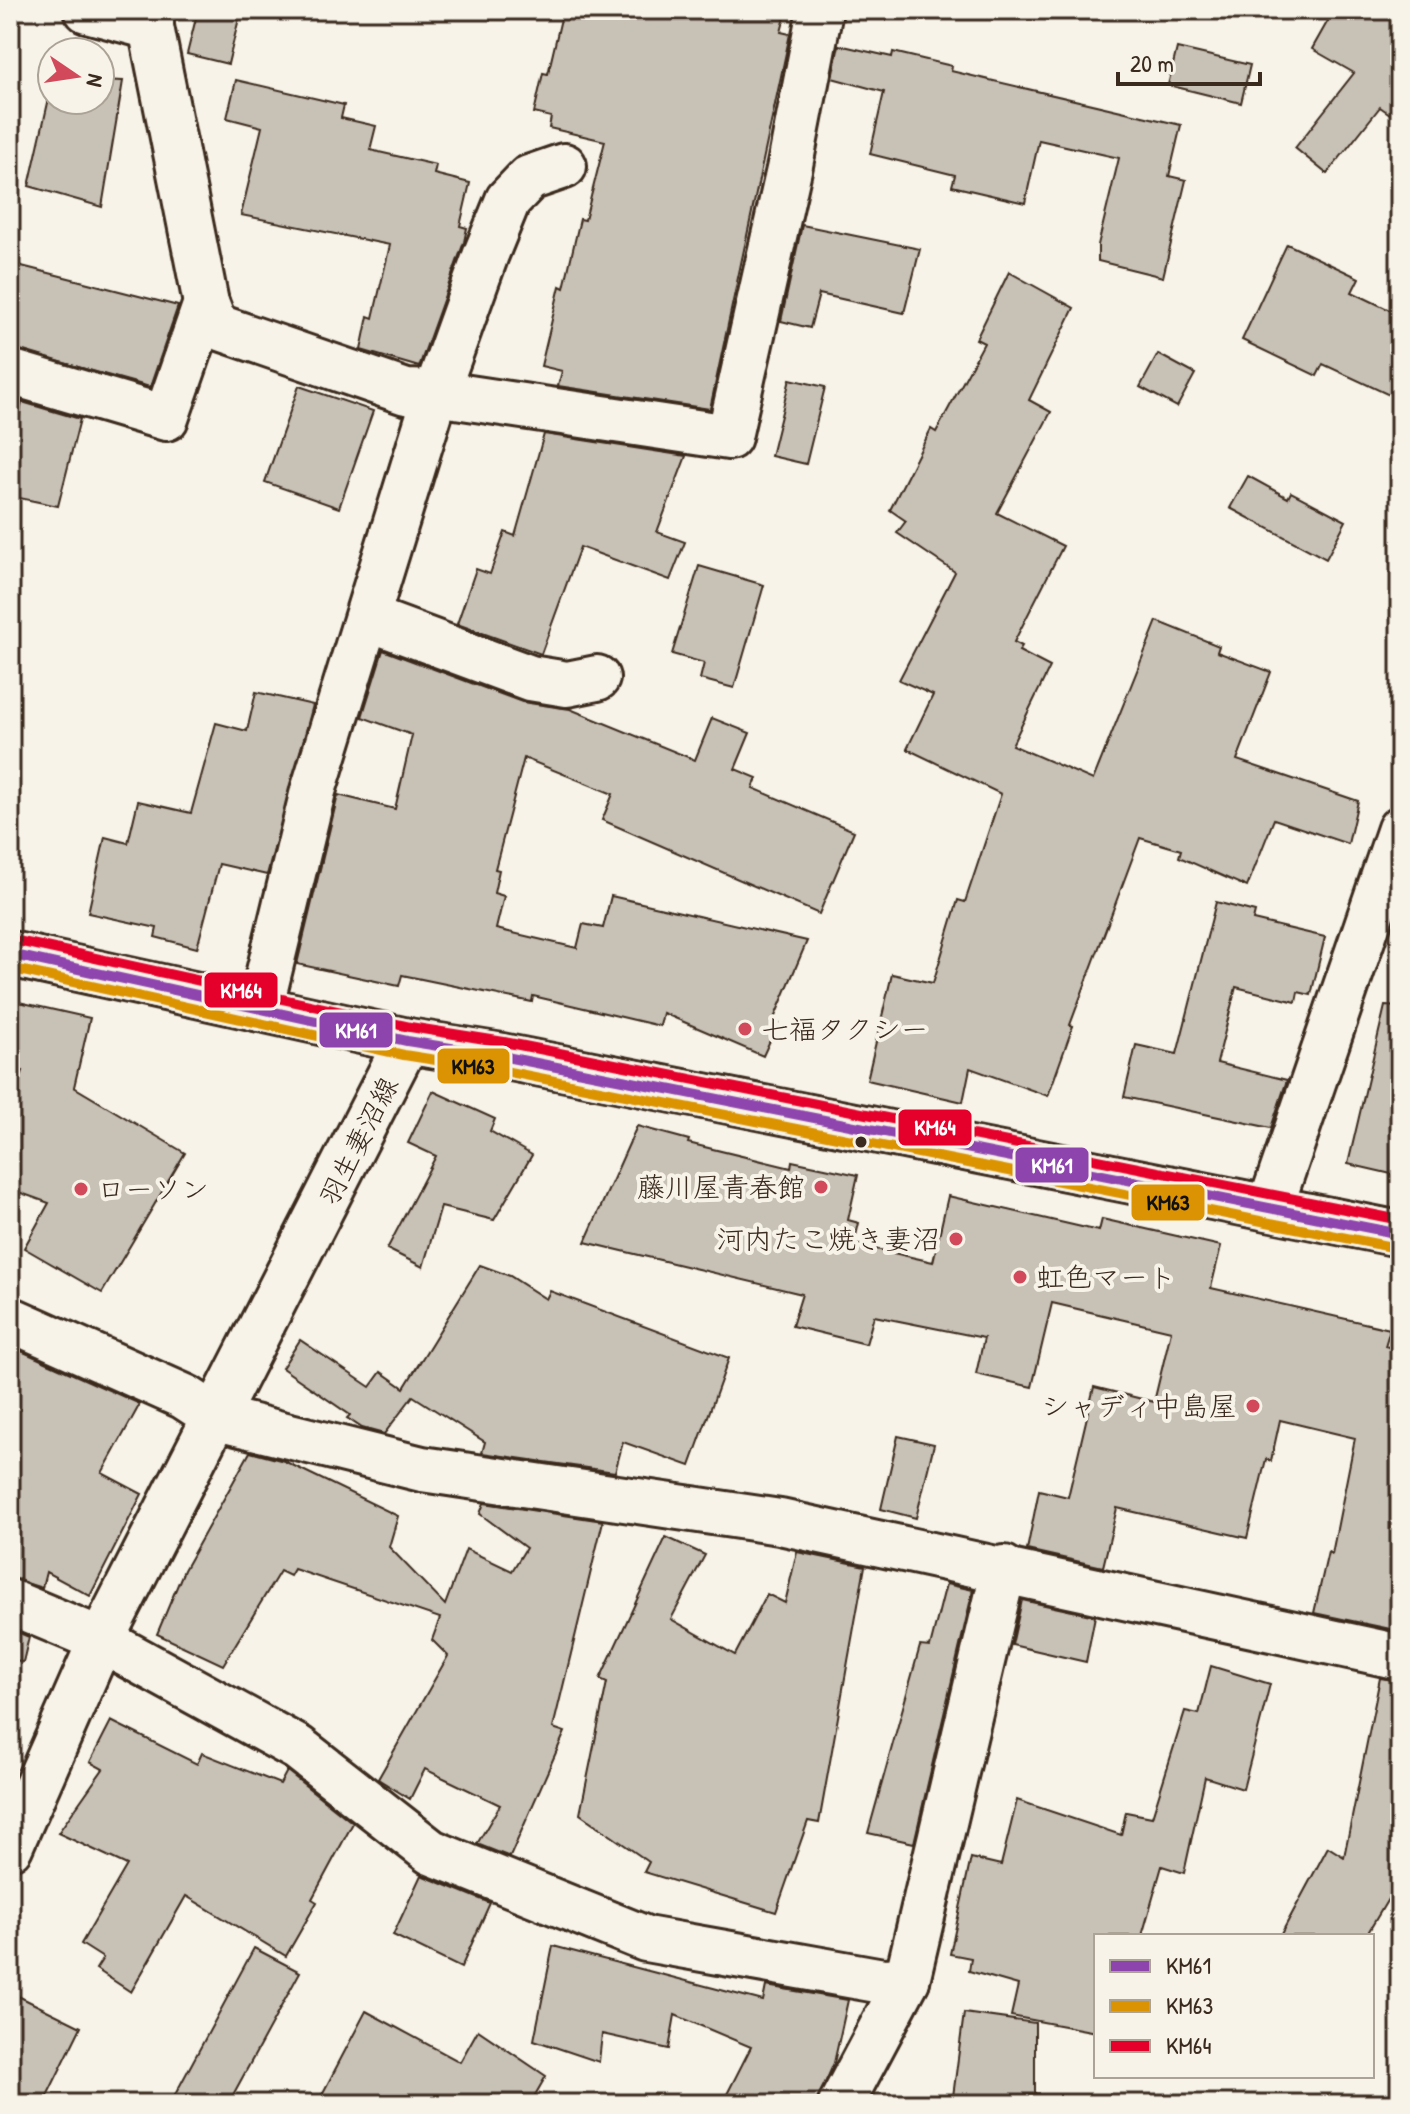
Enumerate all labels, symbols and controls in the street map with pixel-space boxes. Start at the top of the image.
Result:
north arrow [36,36,116,116]
scale bar [1118,36,1260,86]
text: 20 m [1130,47,1174,79]
text: N [79,71,111,90]
line badge: KM64 [203,971,279,1009]
text: KM64 [220,975,262,1005]
place label: 七福タクシー [761,1010,928,1048]
line badge: KM61 [318,1011,394,1049]
text: KM61 [335,1015,377,1045]
marker: 七福タクシー [736,1020,754,1038]
line badge: KM63 [436,1047,511,1085]
text: KM63 [451,1051,495,1081]
street label: 羽生妻沼線 [309,1070,407,1212]
line badge: KM64 [897,1108,973,1147]
text: KM64 [914,1112,956,1142]
unlabelled marker [853,1134,869,1150]
line badge: KM61 [1014,1146,1090,1184]
text: KM61 [1031,1150,1073,1180]
place label: 藤川屋青春館 [637,1168,805,1206]
place label: ローソン [97,1170,209,1208]
marker: 藤川屋青春館 [812,1178,830,1196]
marker: ローソン [72,1180,90,1198]
line badge: KM63 [1130,1183,1206,1222]
text: KM63 [1146,1187,1190,1217]
place label: 河内たこ焼き妻沼 [716,1220,940,1258]
marker: 河内たこ焼き妻沼 [947,1230,965,1248]
place label: 虹色マート [1036,1258,1176,1296]
marker: 虹色マート [1011,1268,1029,1286]
place label: シャディ中島屋 [1041,1387,1237,1425]
marker: シャディ中島屋 [1244,1397,1262,1415]
legend [1094,1934,1374,2078]
text: KM61 [1166,1949,1211,1981]
text: KM63 [1166,1989,1213,2021]
text: KM64 [1166,2029,1211,2061]

